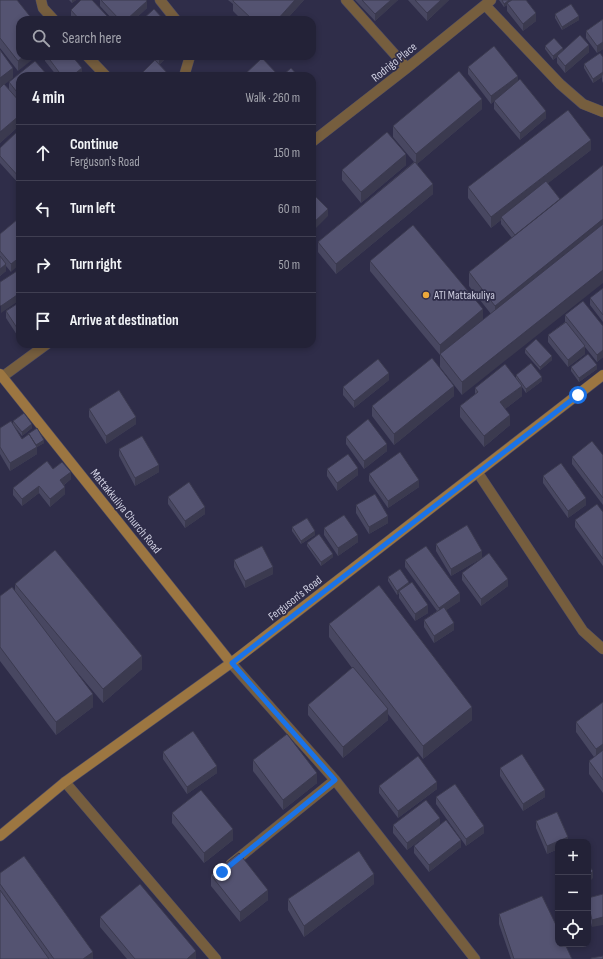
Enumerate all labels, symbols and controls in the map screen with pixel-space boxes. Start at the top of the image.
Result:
search box [16,16,316,60]
icon: search [30,27,52,49]
text: Search here [62,29,122,48]
street label: Rodrigo Place [369,39,420,85]
text: 4 min [32,88,65,108]
text: Walk · 260 m [246,90,300,106]
text: Continue [70,135,119,154]
icon: ahead [32,142,54,164]
text: 150 m [274,145,300,161]
text: Ferguson's Road [70,154,140,170]
icon: left [32,198,54,220]
text: Turn left [70,199,115,218]
text: 60 m [278,201,300,217]
icon: right [32,254,54,276]
text: Turn right [70,255,122,274]
text: 50 m [279,257,300,273]
place label: ATI Mattakuliya [433,288,495,303]
marker: ATI Mattakuliya [421,290,431,300]
icon: arrive [32,310,54,332]
text: Arrive at destination [70,311,179,330]
route start [569,386,587,404]
street label: Mattakkuliya Church Road [87,466,164,557]
street label: Ferguson's Road [265,573,325,624]
map controls [555,839,591,947]
button: + [555,839,591,875]
route end [213,863,231,881]
button: − [555,875,591,911]
button: locate [555,911,591,947]

